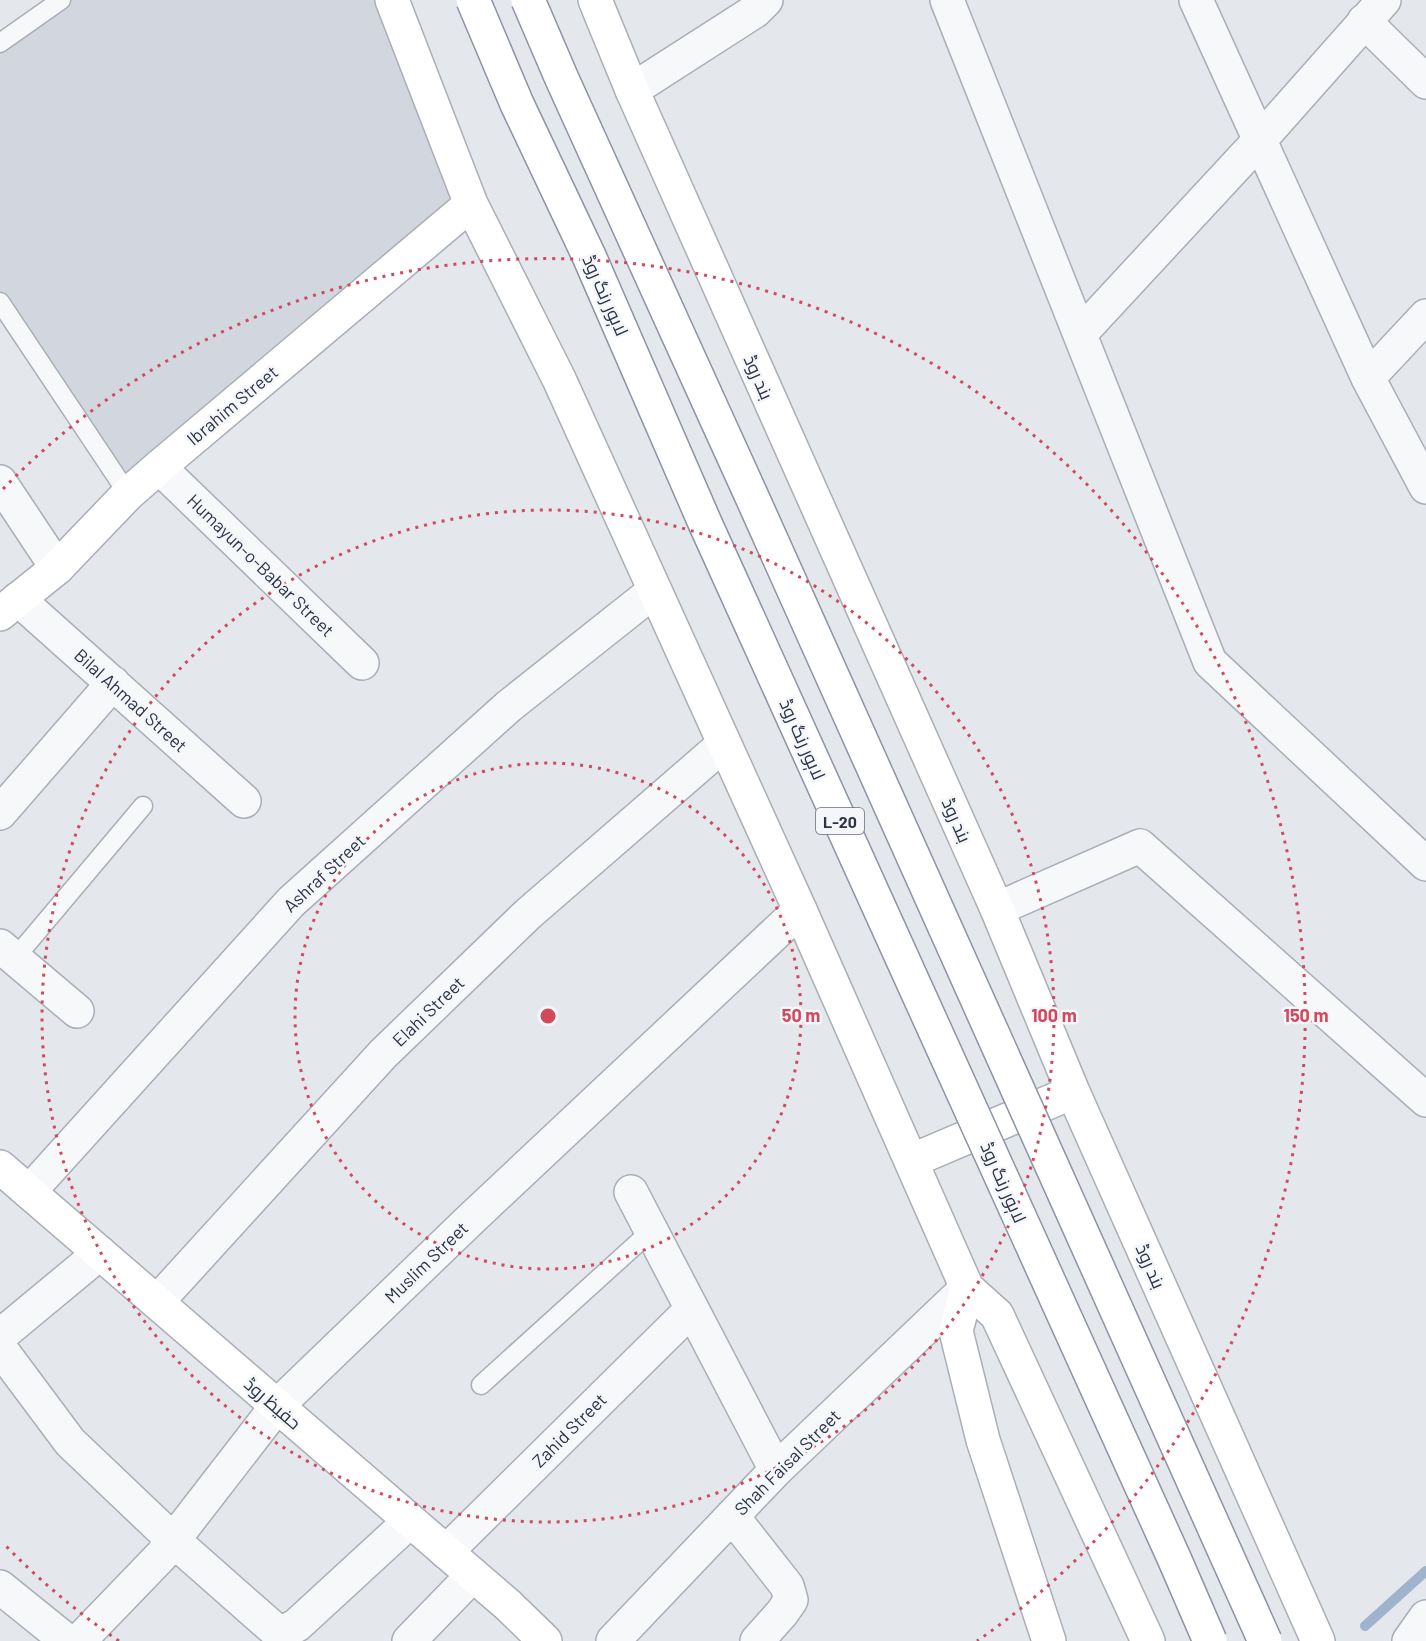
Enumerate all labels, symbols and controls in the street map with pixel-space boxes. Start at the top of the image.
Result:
street label: لاہور رنگ روڈ [577,251,634,340]
street label: بند روڈ [739,351,779,403]
street label: Ibrahim Street [182,361,282,449]
street label: Humayun-o-Babar Street [183,489,339,641]
street label: Bilal Ahmad Street [70,644,192,756]
street label: لاہور رنگ روڈ [774,695,831,784]
street label: بند روڈ [937,794,977,846]
road number: L-20 [816,808,864,834]
street label: Ashraf Street [278,829,370,917]
street label: Elahi Street [388,971,468,1051]
text: 50 m [782,1004,820,1026]
text: 100 m [1031,1004,1077,1026]
text: 150 m [1284,1004,1328,1026]
centre of rings [538,1006,558,1026]
street label: لاہور رنگ روڈ [975,1138,1032,1227]
street label: Muslim Street [380,1217,472,1307]
street label: بند روڈ [1131,1240,1171,1292]
street label: حفیظ روڈ [239,1372,306,1434]
street label: Zahid Street [527,1388,611,1472]
street label: Shah Faisal Street [729,1404,845,1520]

